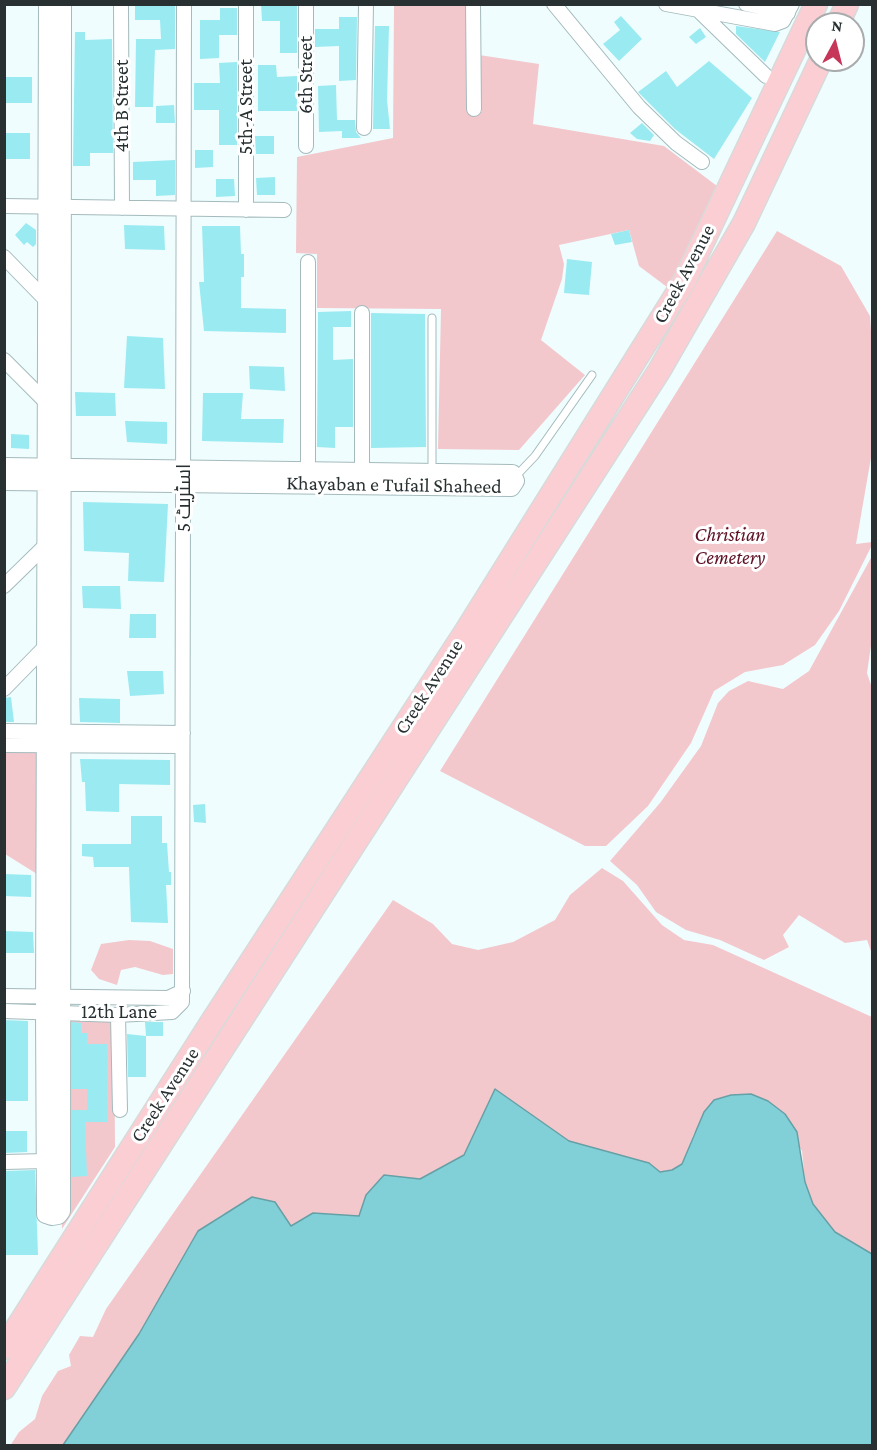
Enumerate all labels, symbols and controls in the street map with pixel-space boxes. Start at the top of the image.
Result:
north arrow [805,12,865,72]
text: N [831,17,843,35]
street label: 6th Street [294,36,318,114]
street label: 5th-A Street [234,59,258,155]
street label: 4th B Street [110,60,134,152]
street label: Creek Avenue [648,221,720,327]
street label: اسٹریٹ 5 [172,464,196,532]
street label: Khayaban e Tufail Shaheed [286,471,502,499]
park label: Christian Cemetery [695,523,765,570]
street label: Creek Avenue [389,635,469,739]
street label: 12th Lane [81,1000,157,1024]
street label: Creek Avenue [125,1043,205,1147]

